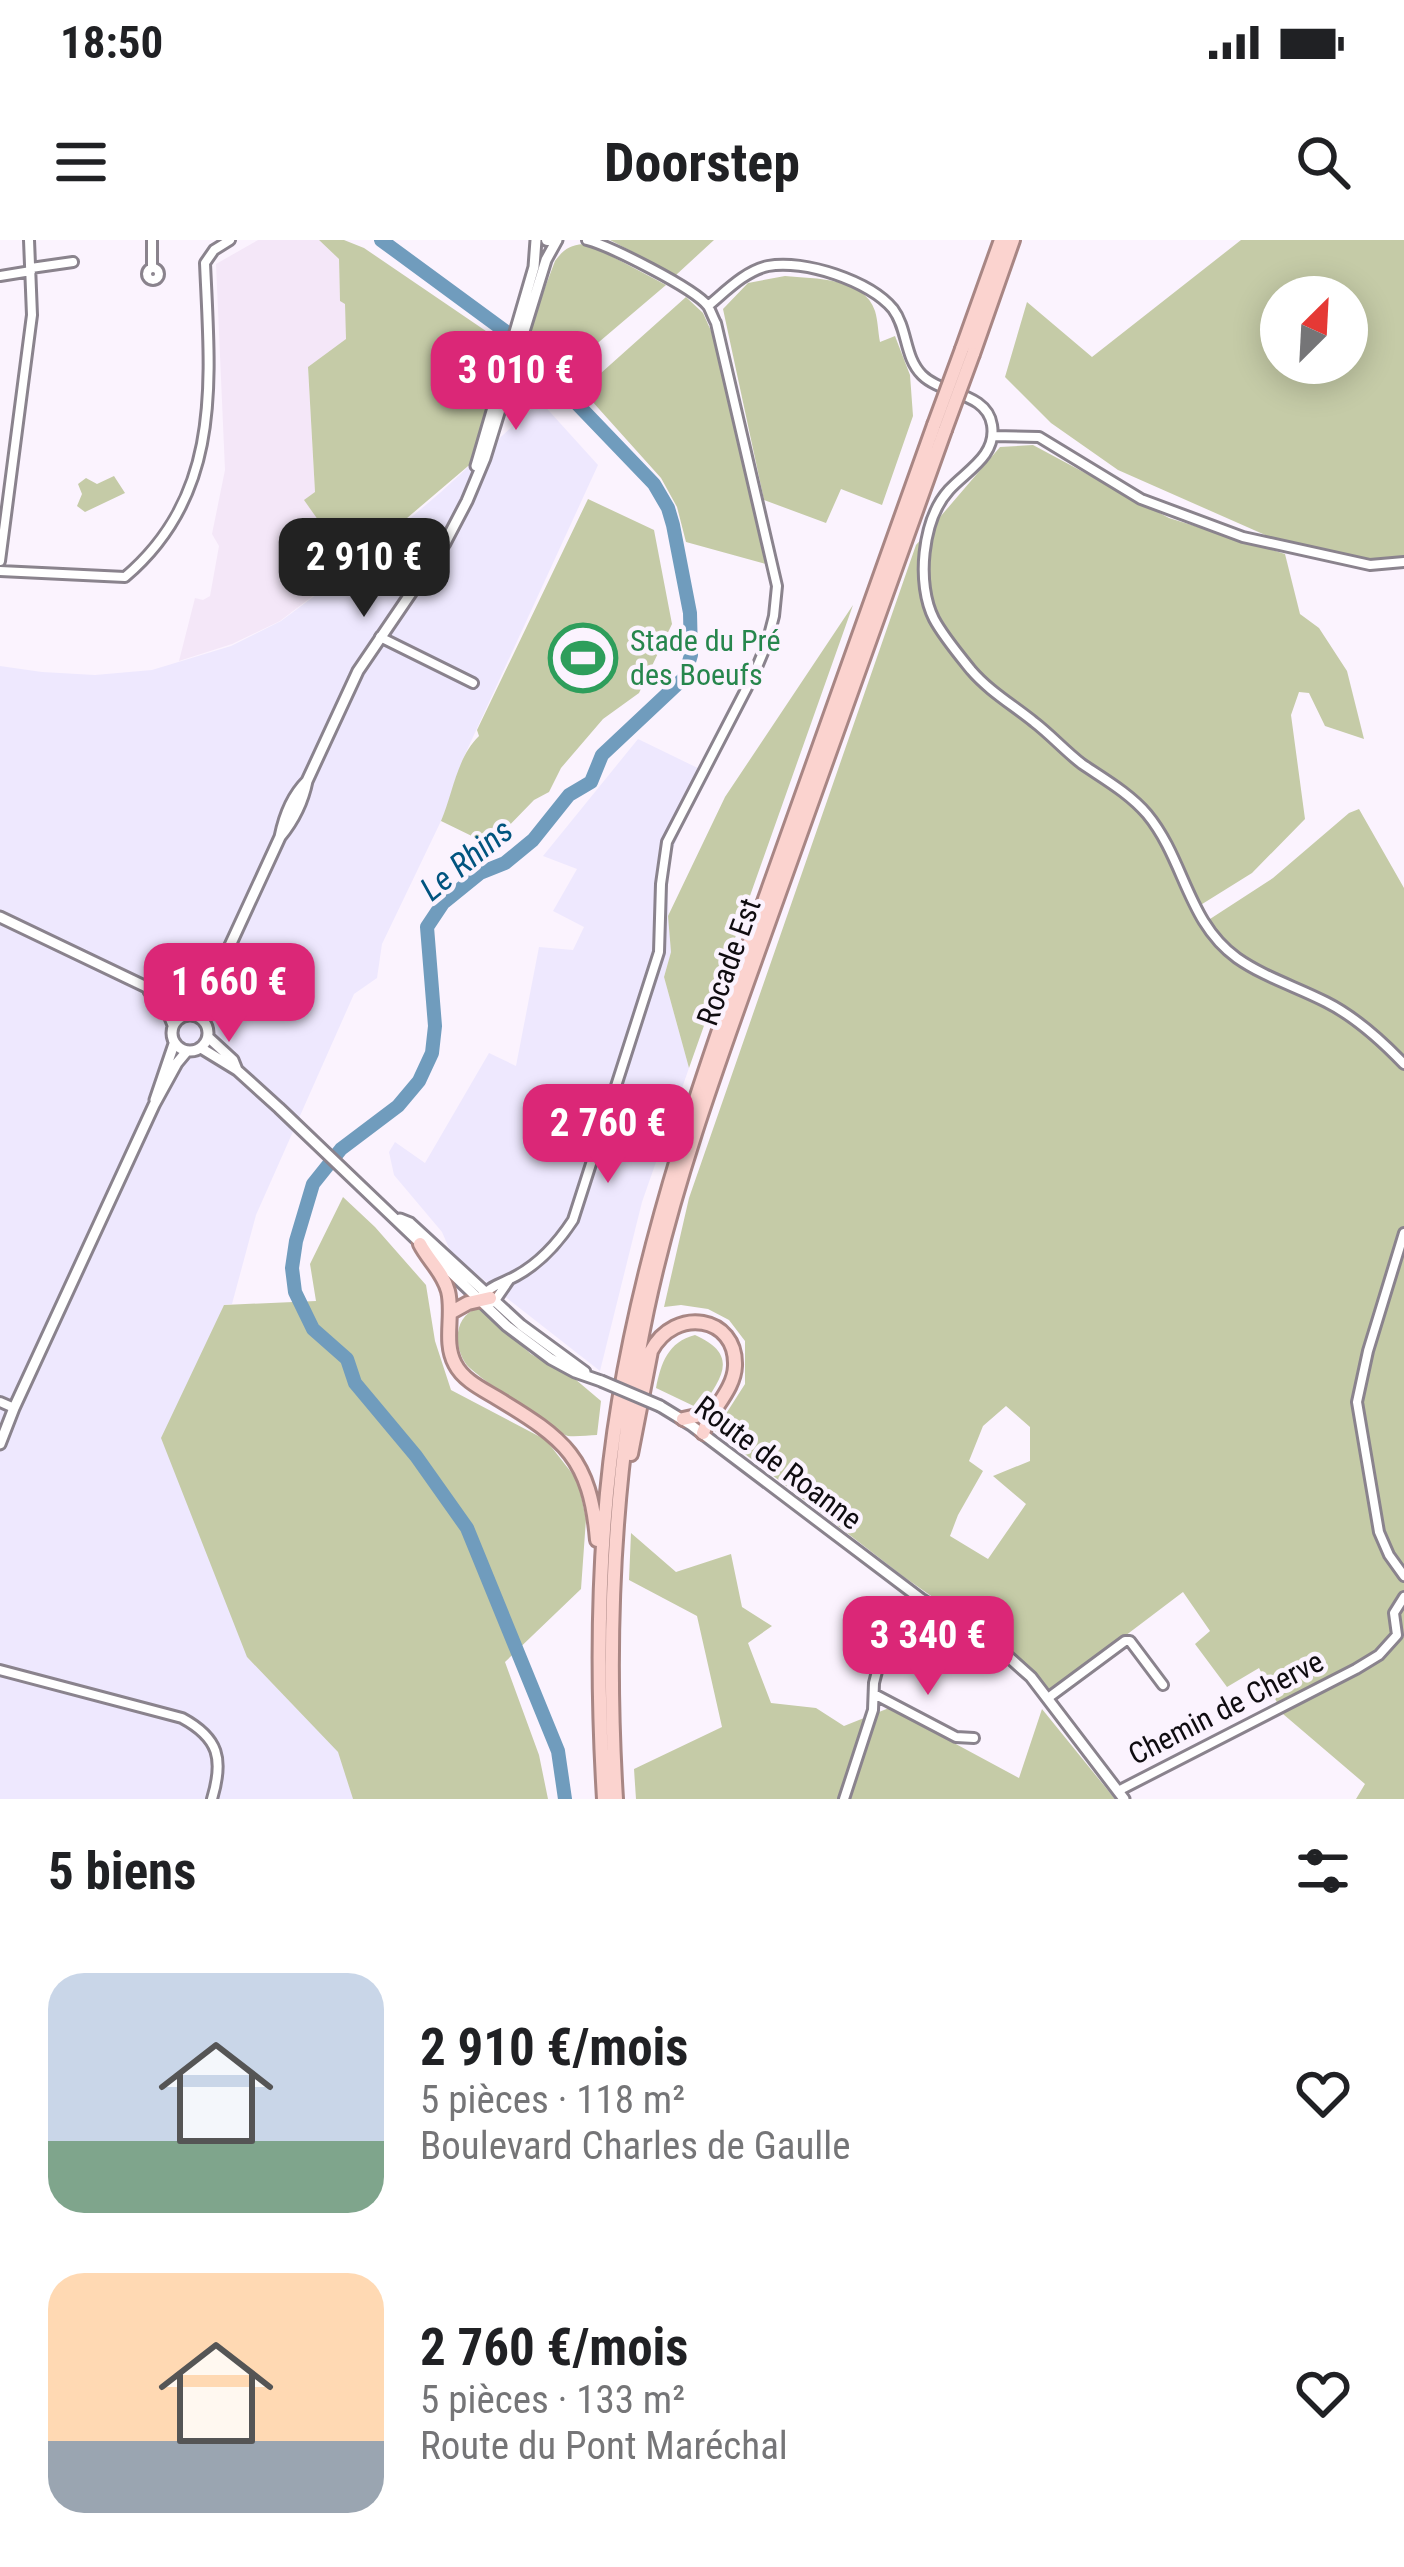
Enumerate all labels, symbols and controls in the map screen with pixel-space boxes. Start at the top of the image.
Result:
text: 18:50 [60,16,163,69]
icon: menu [48,129,114,195]
icon: search [1290,129,1356,195]
text: Doorstep [604,131,800,194]
north arrow [1260,276,1368,384]
map controls [1260,276,1368,384]
pin: 3 010 € [405,331,627,433]
text: 3 010 € [458,347,574,393]
pin: 2 910 € [253,518,475,620]
text: 2 910 € [306,534,422,580]
sports icon: Stade du Pré des Boeufs [548,623,618,693]
place label: Stade du Pré des Boeufs [630,623,780,692]
water label: Le Rhins [412,810,520,908]
street label: Rocade Est [689,894,768,1030]
pin: 1 660 € [118,943,340,1045]
text: 1 660 € [171,959,287,1005]
pin: 2 760 € [497,1084,719,1186]
text: 2 760 € [550,1100,666,1146]
street label: Route de Roanne [688,1389,869,1537]
pin: 3 340 € [817,1596,1039,1698]
text: 3 340 € [870,1612,986,1658]
street label: Chemin de Cherve [1123,1643,1329,1772]
icon: filters [1290,1838,1356,1904]
text: 5 biens [48,1842,196,1901]
text: 2 910 €/mois [420,2018,689,2077]
icon: home [144,2021,288,2165]
icon: heart [1290,2060,1356,2126]
text: 5 pièces · 118 m² [420,2077,685,2123]
text: Boulevard Charles de Gaulle [420,2123,850,2169]
text: 2 760 €/mois [420,2318,689,2377]
icon: home [144,2321,288,2465]
icon: heart [1290,2360,1356,2426]
text: 5 pièces · 133 m² [420,2377,685,2423]
text: Route du Pont Maréchal [420,2423,788,2469]

